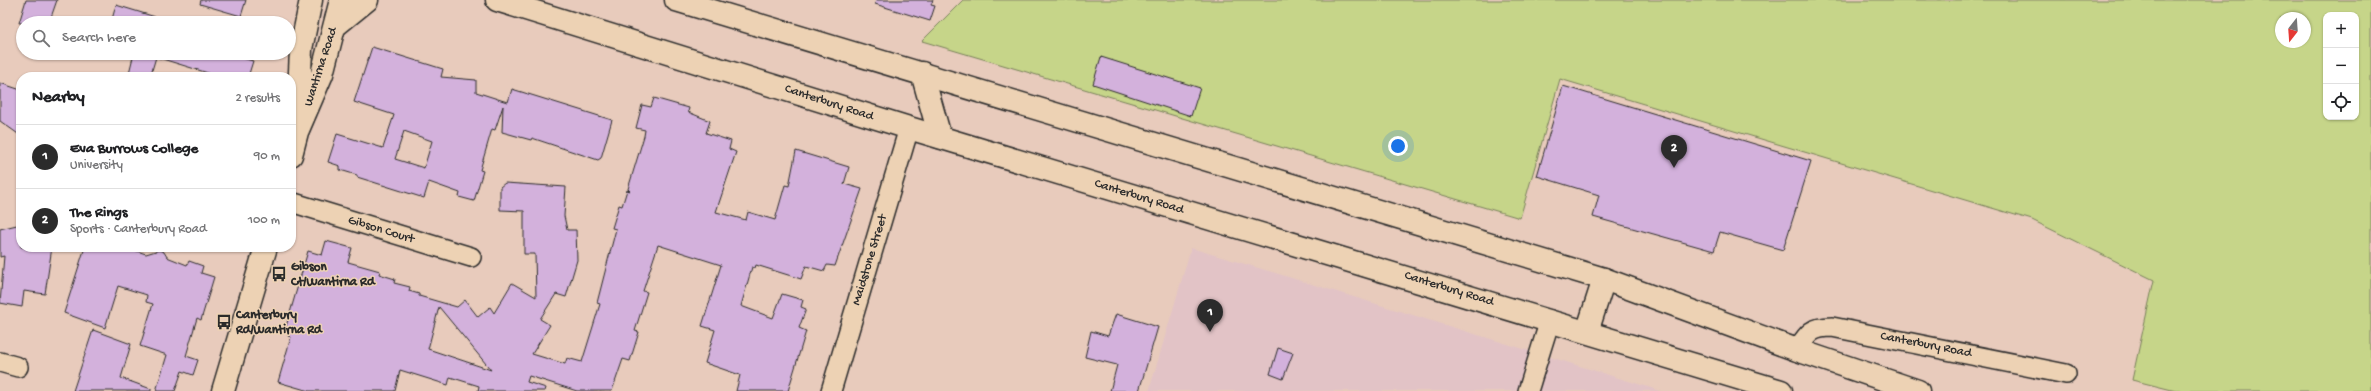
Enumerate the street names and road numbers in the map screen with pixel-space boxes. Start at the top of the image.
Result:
street label: Wantirna Road [301,24,341,108]
street label: Canterbury Road [783,82,877,125]
street label: Canterbury Road [1093,176,1187,218]
street label: Maidstone Street [849,211,891,307]
street label: Gibson Court [346,213,418,248]
street label: Canterbury Road [1403,268,1497,310]
street label: Canterbury Road [1879,329,1974,361]

